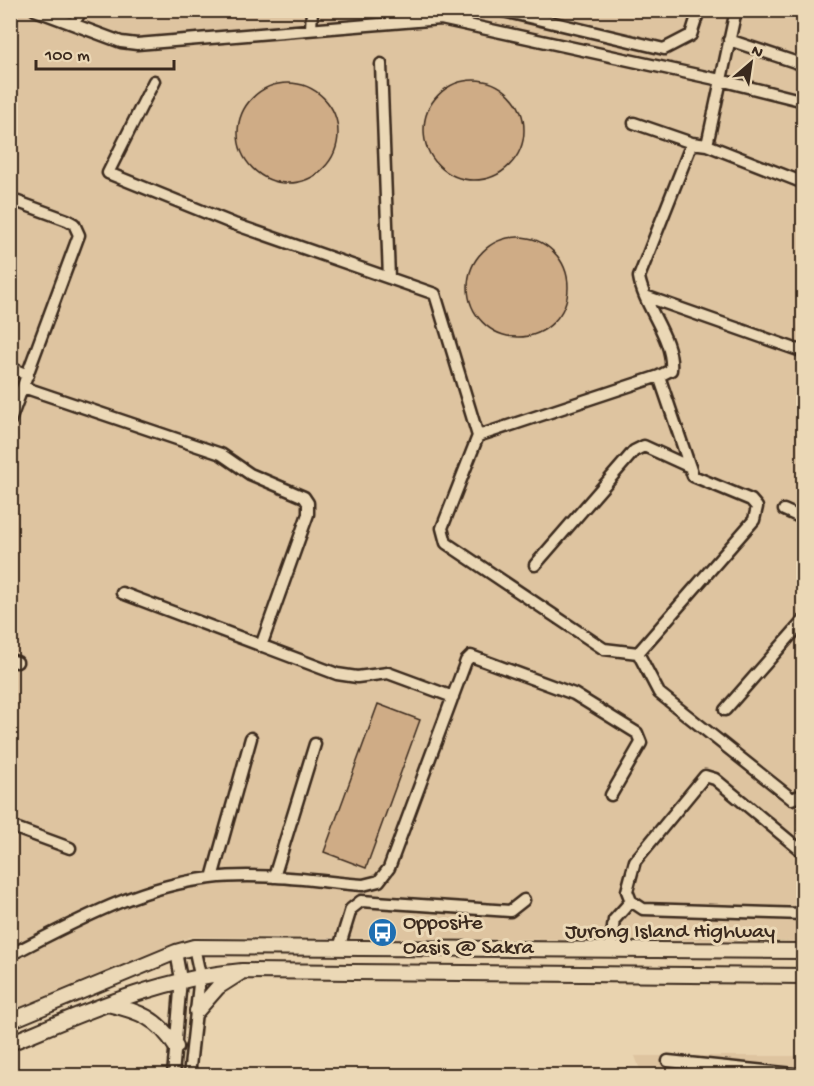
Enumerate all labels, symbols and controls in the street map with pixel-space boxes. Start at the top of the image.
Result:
scale bar [36,33,174,71]
north arrow [721,33,781,93]
text: N [747,42,766,64]
text: 100 m [44,46,90,67]
place label: Opposite Oasis @ Sakra [403,911,535,962]
bus stop icon: Opposite Oasis @ Sakra [366,917,398,949]
street label: Jurong Island Highway [565,920,775,946]

